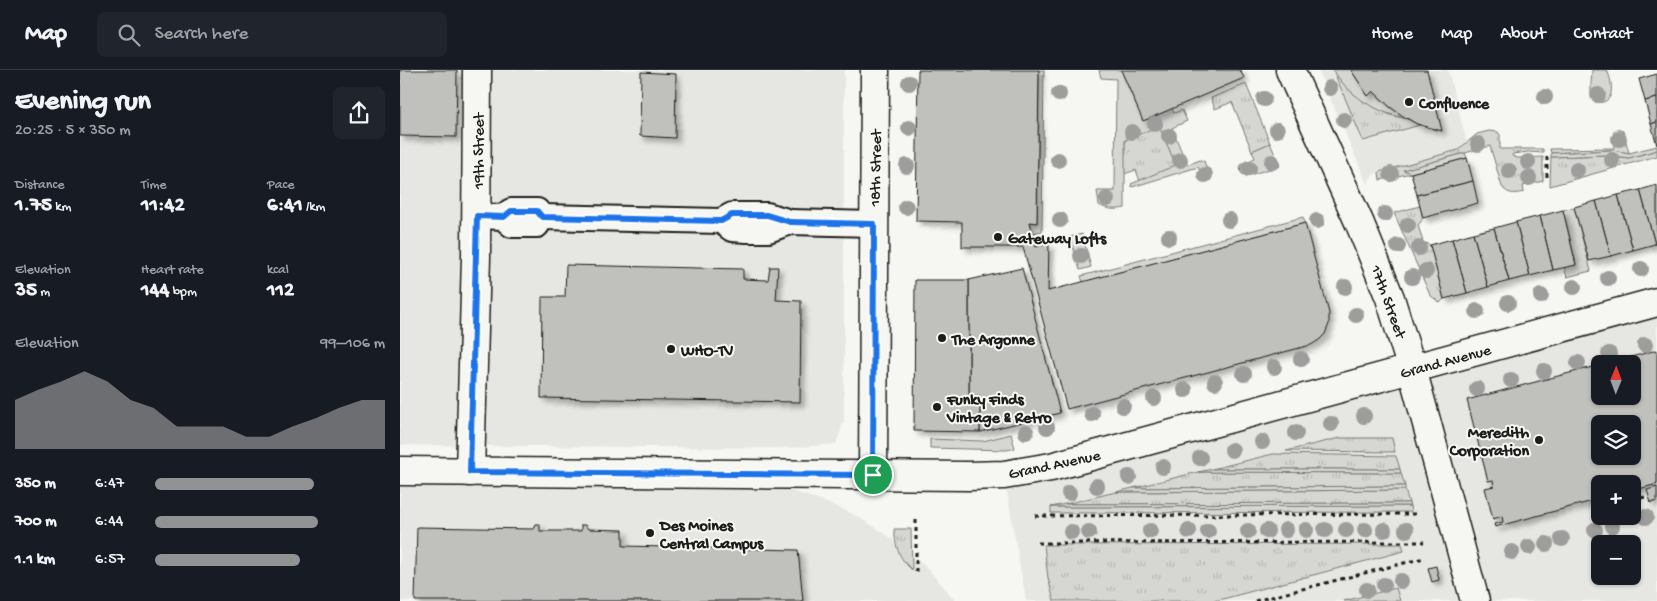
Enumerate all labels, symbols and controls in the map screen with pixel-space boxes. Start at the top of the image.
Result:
search box [97,12,447,57]
text: Map [25,20,67,49]
icon: search [115,21,143,49]
text: Search here [155,23,248,46]
text: Home [1371,24,1413,45]
text: Map [1441,24,1472,45]
text: About [1500,24,1546,45]
text: Contact [1574,24,1632,45]
text: Evening run [15,86,151,119]
button: share [333,87,385,139]
marker: Confluence [1403,96,1415,108]
place label: Confluence [1418,96,1490,115]
street label: 19th Street [471,112,490,190]
text: 20:25 · 5 × 350 m [15,122,130,141]
street label: 18th Street [867,128,888,208]
text: Distance [15,177,64,194]
text: Time [141,177,167,194]
text: Pace [267,177,294,194]
text: 1.75 [15,194,52,219]
text: 11:42 [141,194,185,219]
text: 6:41 [267,194,303,219]
text: km [52,199,72,216]
text: /km [303,199,326,216]
place label: Gateway Lofts [1008,230,1107,250]
marker: Gateway Lofts [992,231,1004,243]
text: Elevation [15,262,71,279]
text: Heart rate [141,262,204,279]
text: kcal [267,262,289,279]
street label: 17th Street [1364,262,1409,343]
text: 35 [15,279,37,304]
text: 144 [141,279,169,304]
text: 112 [267,279,294,304]
text: m [37,284,50,301]
text: bpm [169,284,197,301]
marker: The Argonne [936,332,948,344]
place label: The Argonne [950,332,1036,351]
text: Elevation [15,335,79,354]
text: 99–106 m [320,335,385,354]
street label: Grand Avenue [1398,342,1494,385]
marker: WHO-TV [665,343,677,355]
place label: WHO-TV [680,343,734,362]
north arrow [1591,355,1641,405]
map controls [1591,355,1641,585]
place label: Funky Finds Vintage & Retro [946,392,1053,429]
marker: Funky Finds Vintage & Retro [931,401,943,413]
button: layers [1591,415,1641,465]
place label: Meredith Corporation [1449,425,1529,462]
marker: Meredith Corporation [1533,434,1545,446]
street label: Grand Avenue [1007,447,1103,485]
pin [852,454,894,496]
icon: arrive [859,461,887,489]
text: 350 m [15,475,56,494]
text: 6:47 [95,475,124,494]
button: + [1591,475,1641,525]
text: 700 m [15,513,57,532]
text: 6:44 [95,513,123,532]
place label: Des Moines Central Campus [658,518,764,555]
marker: Des Moines Central Campus [644,527,656,539]
button: − [1591,535,1641,585]
text: 1.1 km [15,551,55,570]
text: 6:57 [95,551,125,570]

